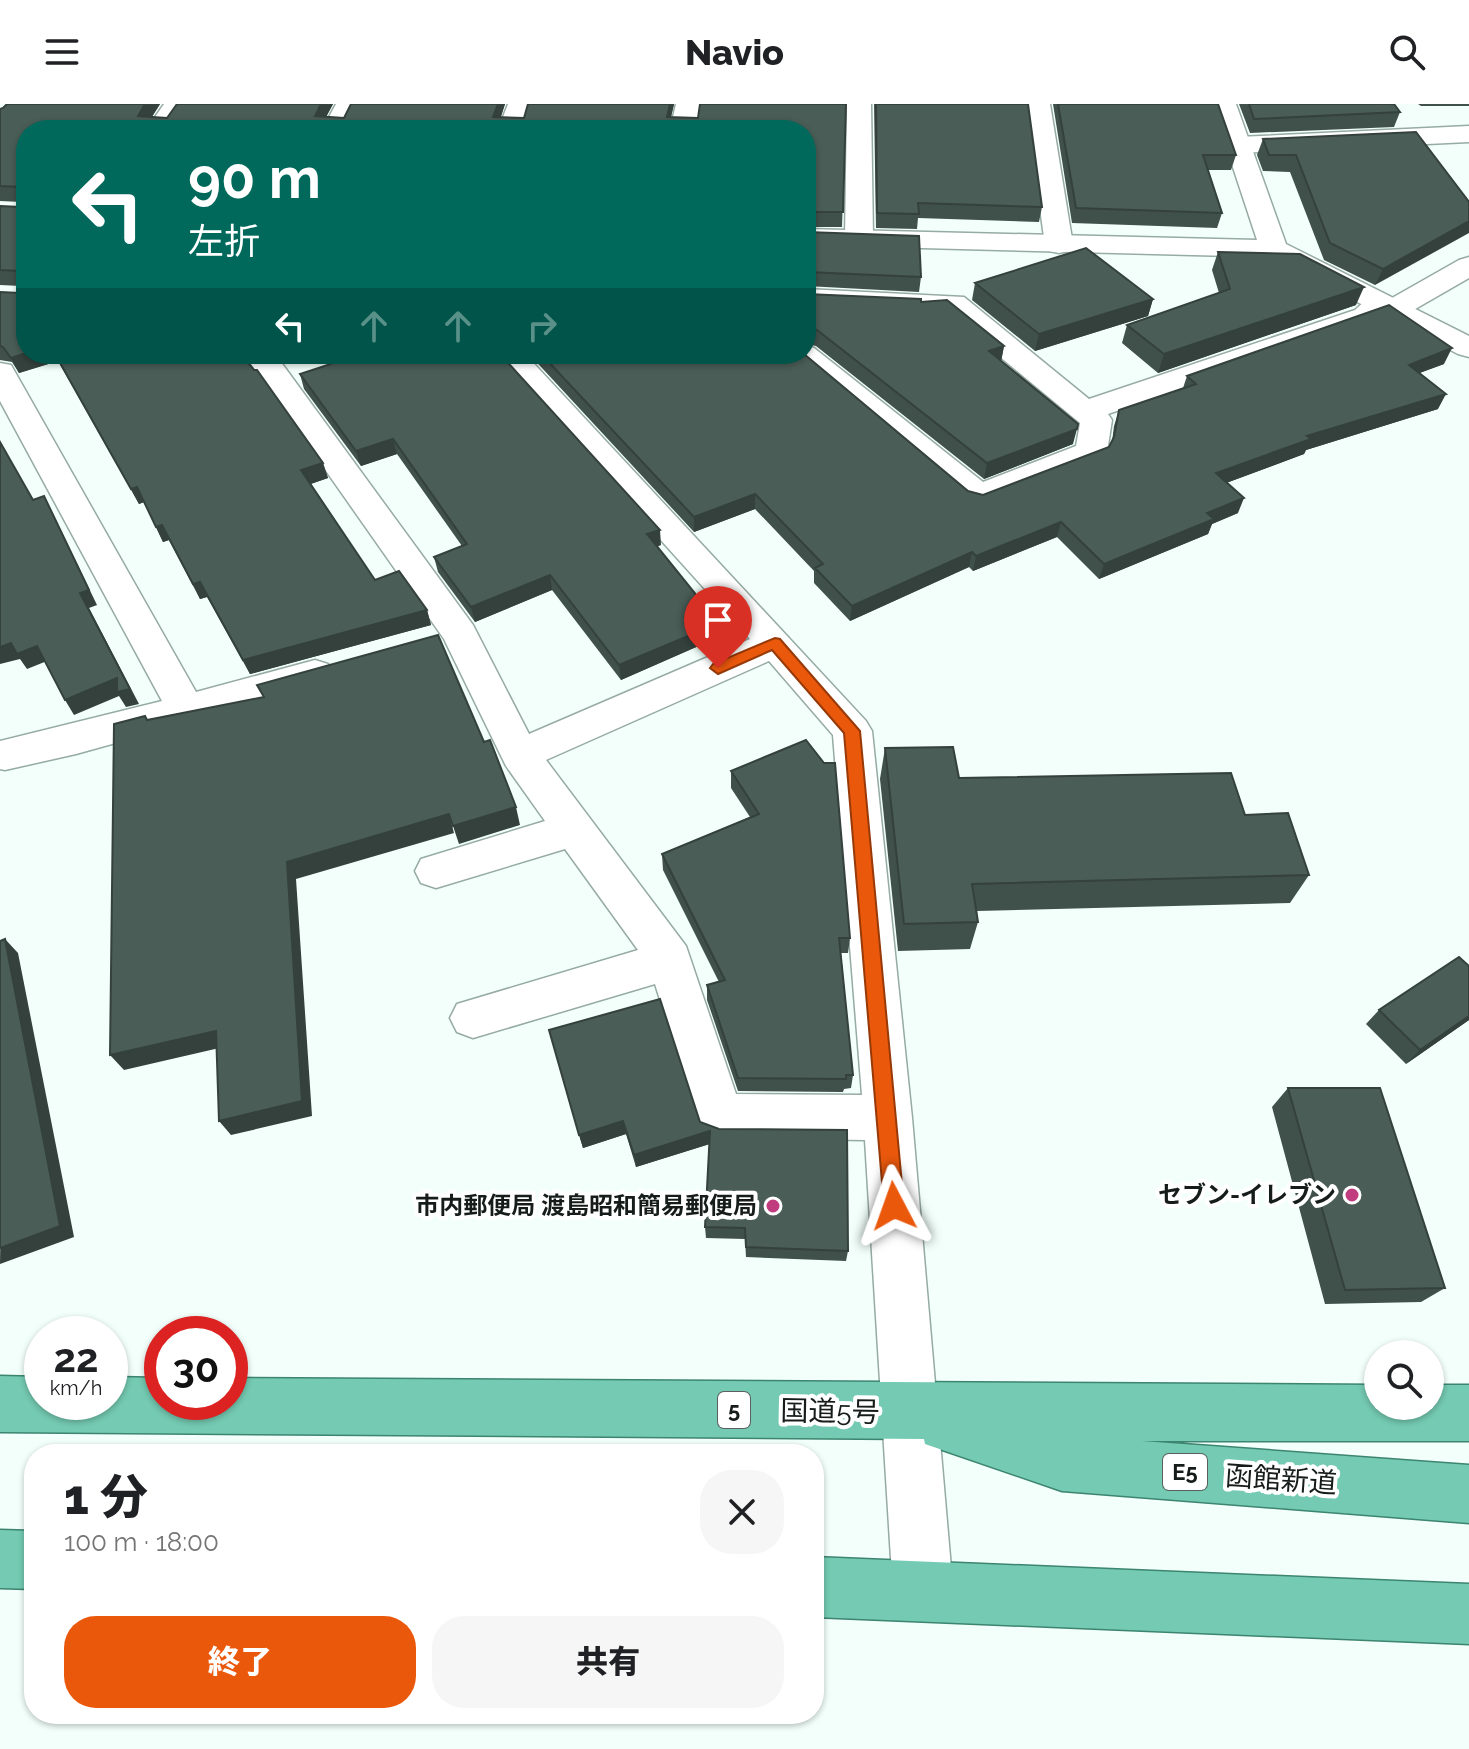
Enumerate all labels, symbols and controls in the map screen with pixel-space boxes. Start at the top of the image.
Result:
icon: menu [40,30,84,74]
icon: search [1385,30,1429,74]
text: Navio [685,31,784,73]
text: 90 m [188,145,321,211]
icon: left [56,152,160,256]
text: 左折 [188,220,260,262]
icon: left [268,304,312,348]
icon: ahead [352,304,396,348]
icon: ahead [436,304,480,348]
icon: right [520,304,564,348]
pin [684,586,752,668]
icon: arrive [696,598,740,642]
position arrow [852,1164,936,1248]
place label: セブン-イレブン [1158,1180,1336,1209]
marker: セブン-イレブン [1343,1186,1361,1204]
place label: 市内郵便局 渡島昭和簡易郵便局 [415,1191,757,1220]
marker: 市内郵便局 渡島昭和簡易郵便局 [764,1197,782,1215]
speed limit sign: 30 [144,1316,248,1420]
text: 22 [53,1334,99,1381]
map controls [1364,1340,1444,1420]
button: search [1364,1340,1444,1420]
text: km/h [50,1376,102,1400]
road number: 5 [718,1392,750,1428]
street label: 国道5号 [780,1394,880,1429]
road number: E5 [1163,1454,1207,1490]
street label: 函館新道 [1224,1459,1338,1500]
text: 1 分 [64,1469,148,1525]
button: close [700,1470,784,1554]
text: 100 m · 18:00 [64,1527,219,1557]
button: 終了 [64,1616,416,1708]
button: 共有 [432,1616,784,1708]

